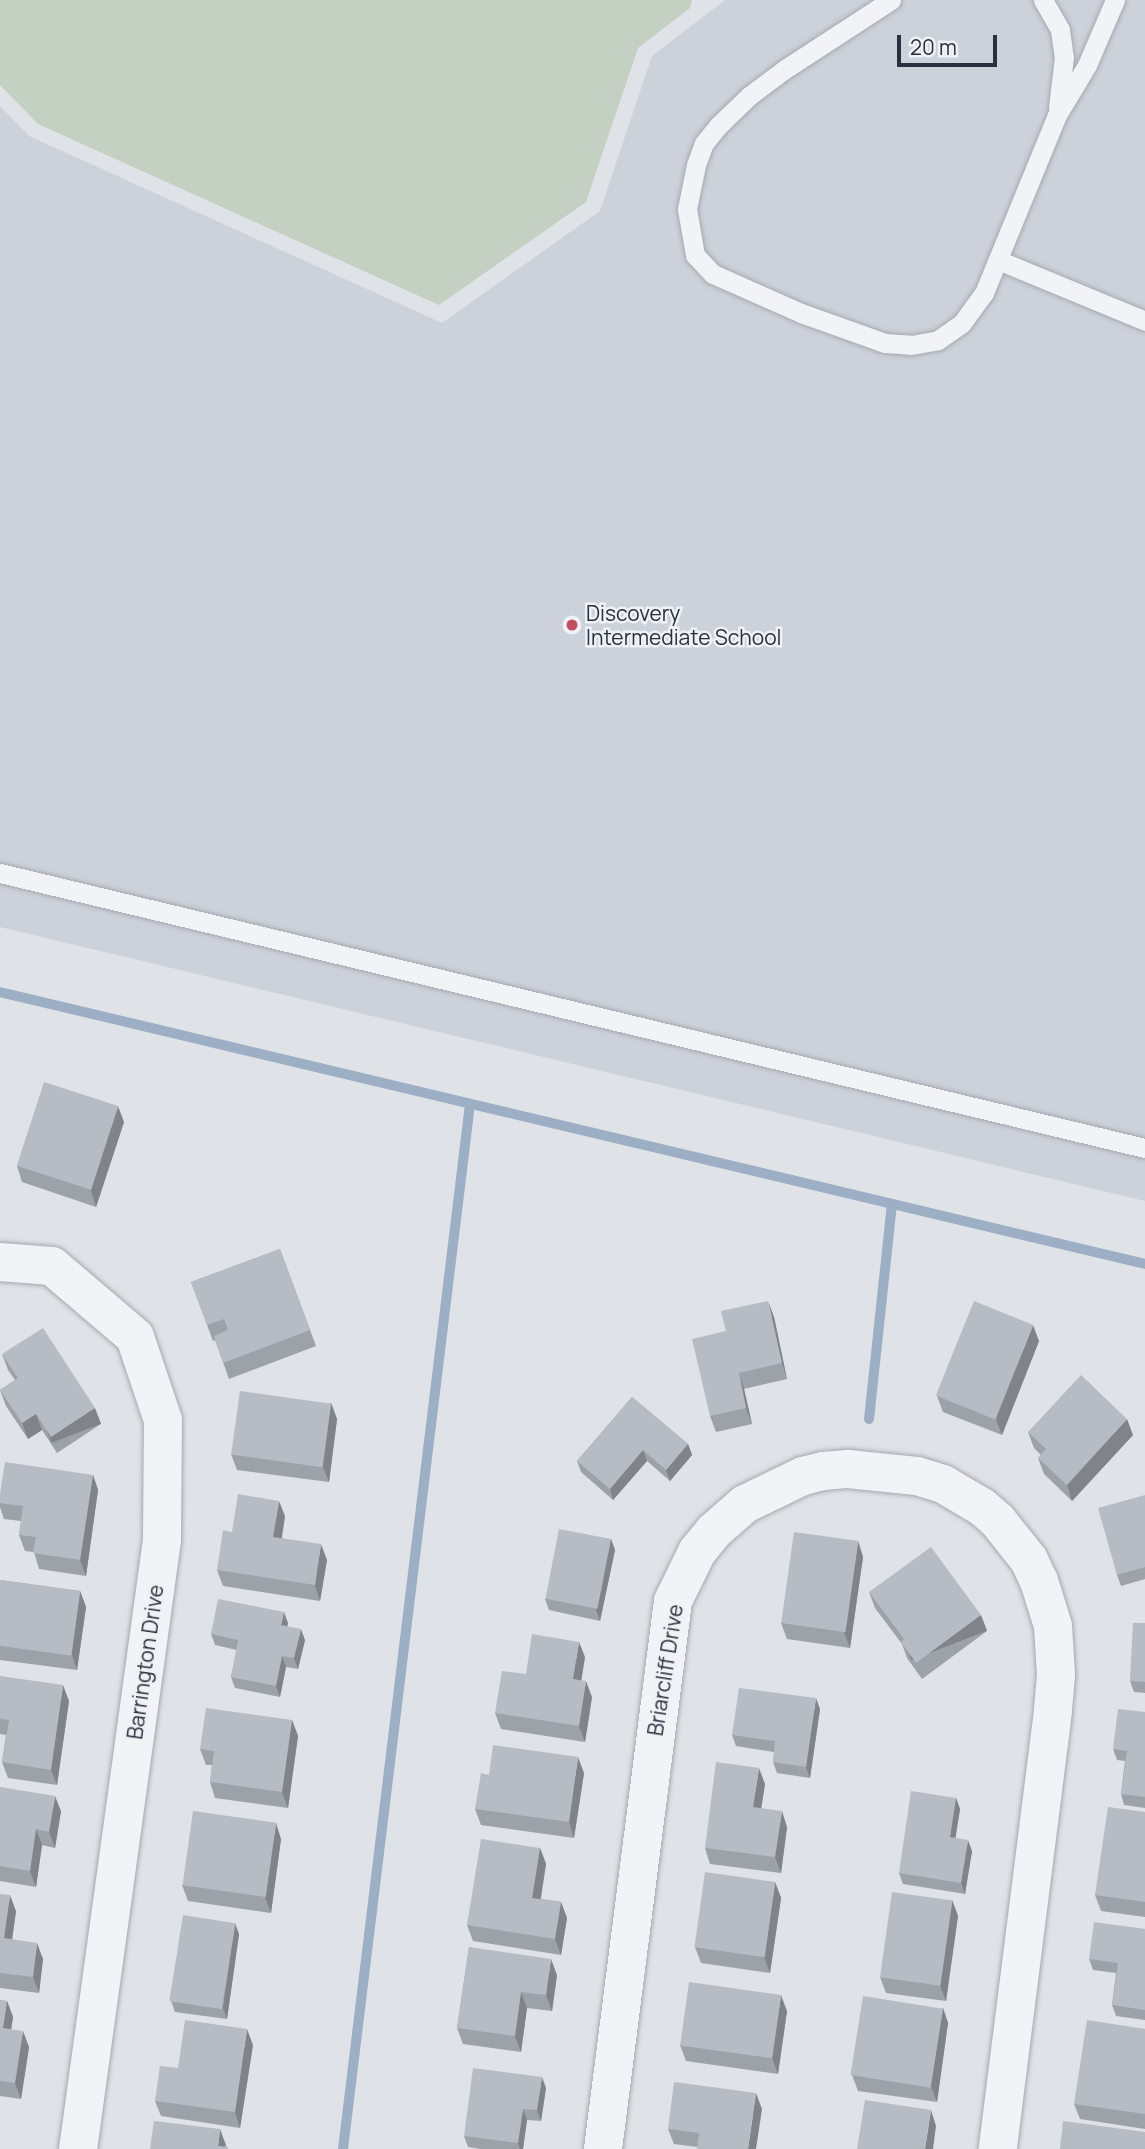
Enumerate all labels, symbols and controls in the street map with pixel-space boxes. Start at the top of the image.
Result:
scale bar [900,21,1000,65]
text: 20 m [910,33,957,61]
place label: Discovery Intermediate School [586,600,781,650]
marker: Discovery Intermediate School [564,617,580,633]
street label: Barrington Drive [122,1583,168,1741]
street label: Briarcliff Drive [642,1602,688,1738]

